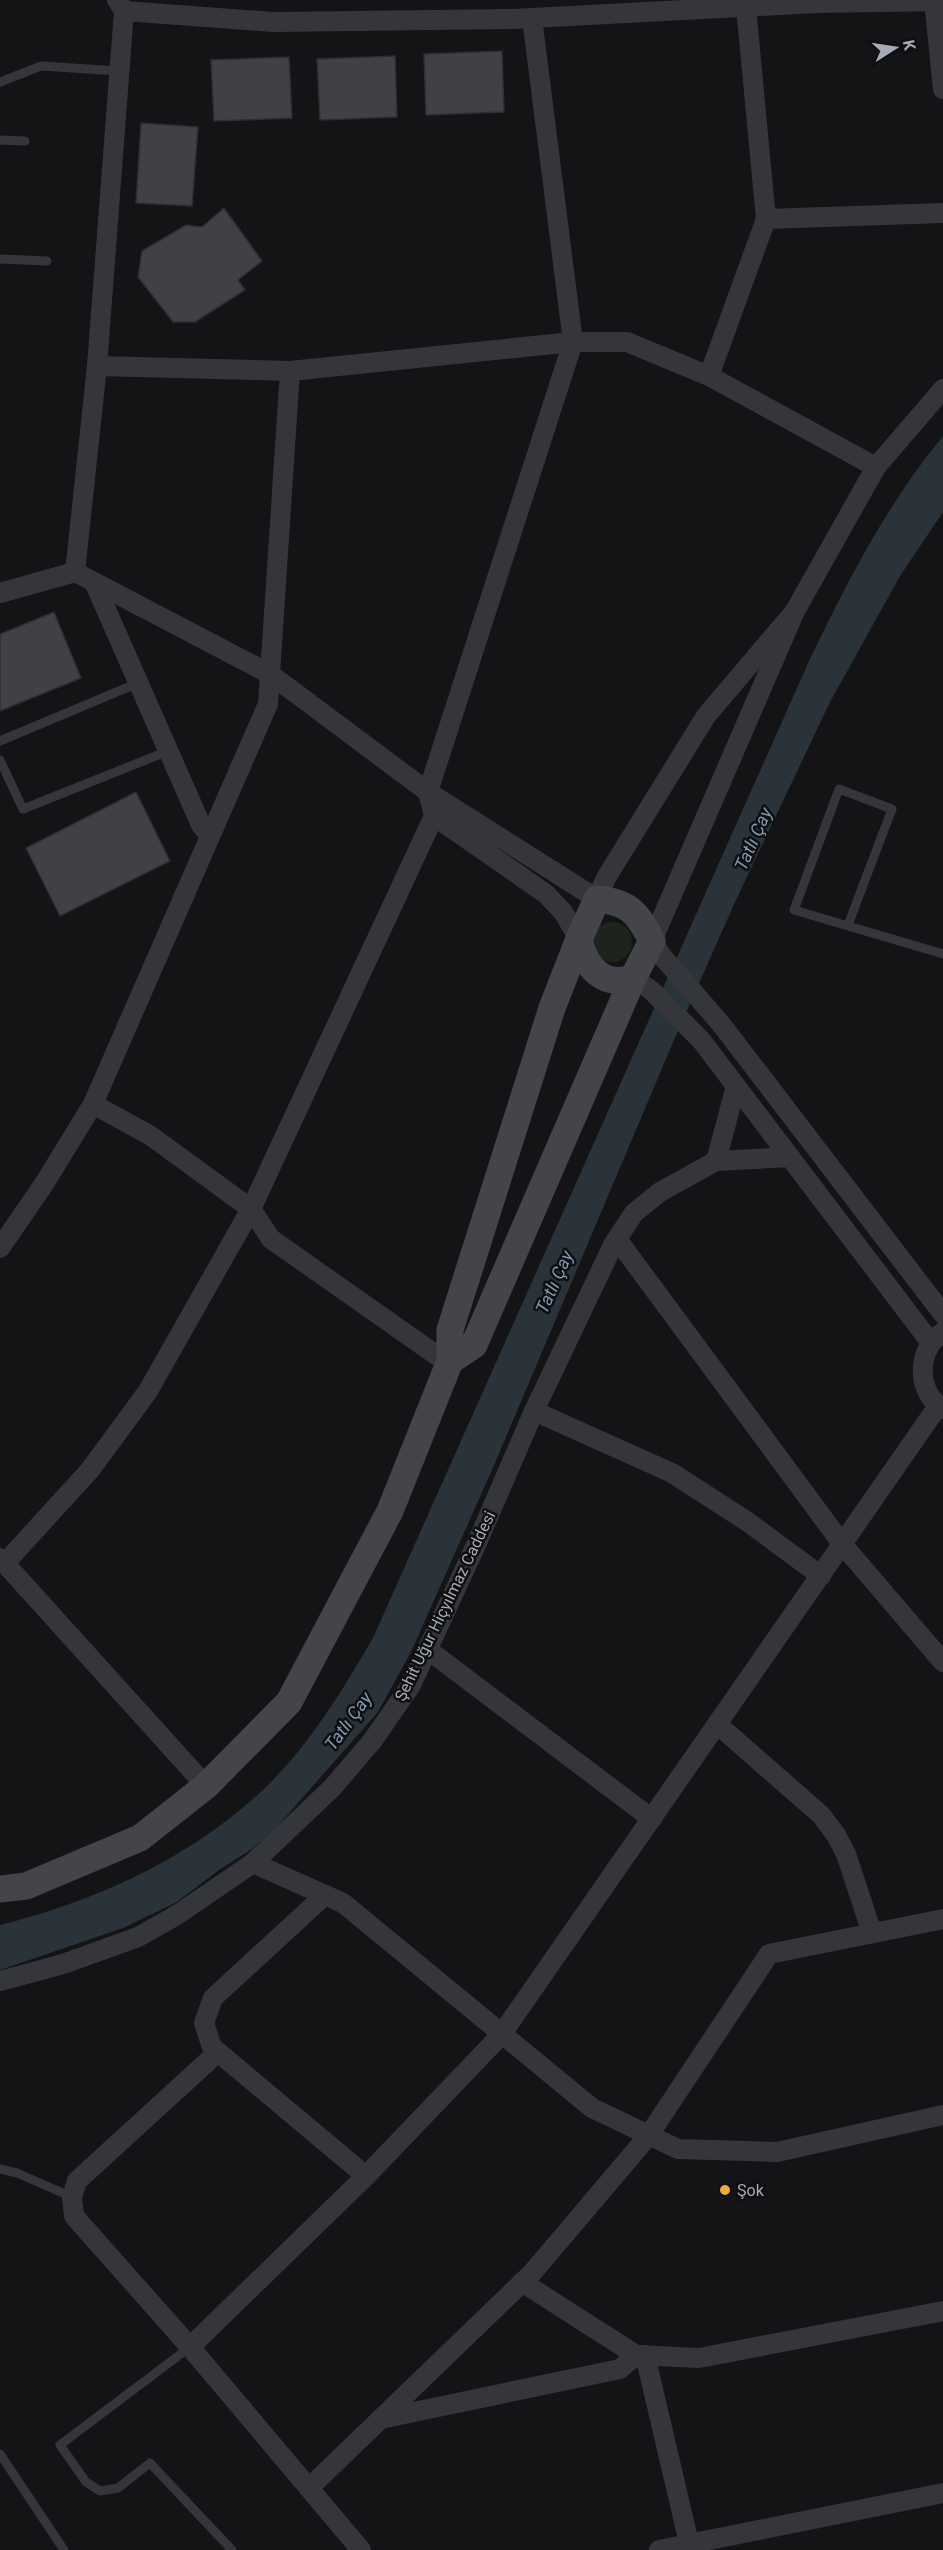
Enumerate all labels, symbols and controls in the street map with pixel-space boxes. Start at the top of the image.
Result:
north arrow [865,18,925,78]
text: K [899,38,920,53]
water label: Tatlı Çay [730,804,776,874]
water label: Tatlı Çay [531,1247,577,1317]
street label: Şehit Uğur Hiçyılmaz Caddesi [391,1508,499,1704]
water label: Tatlı Çay [320,1687,377,1754]
place label: Şok [737,2181,765,2200]
marker: Şok [718,2183,732,2197]

